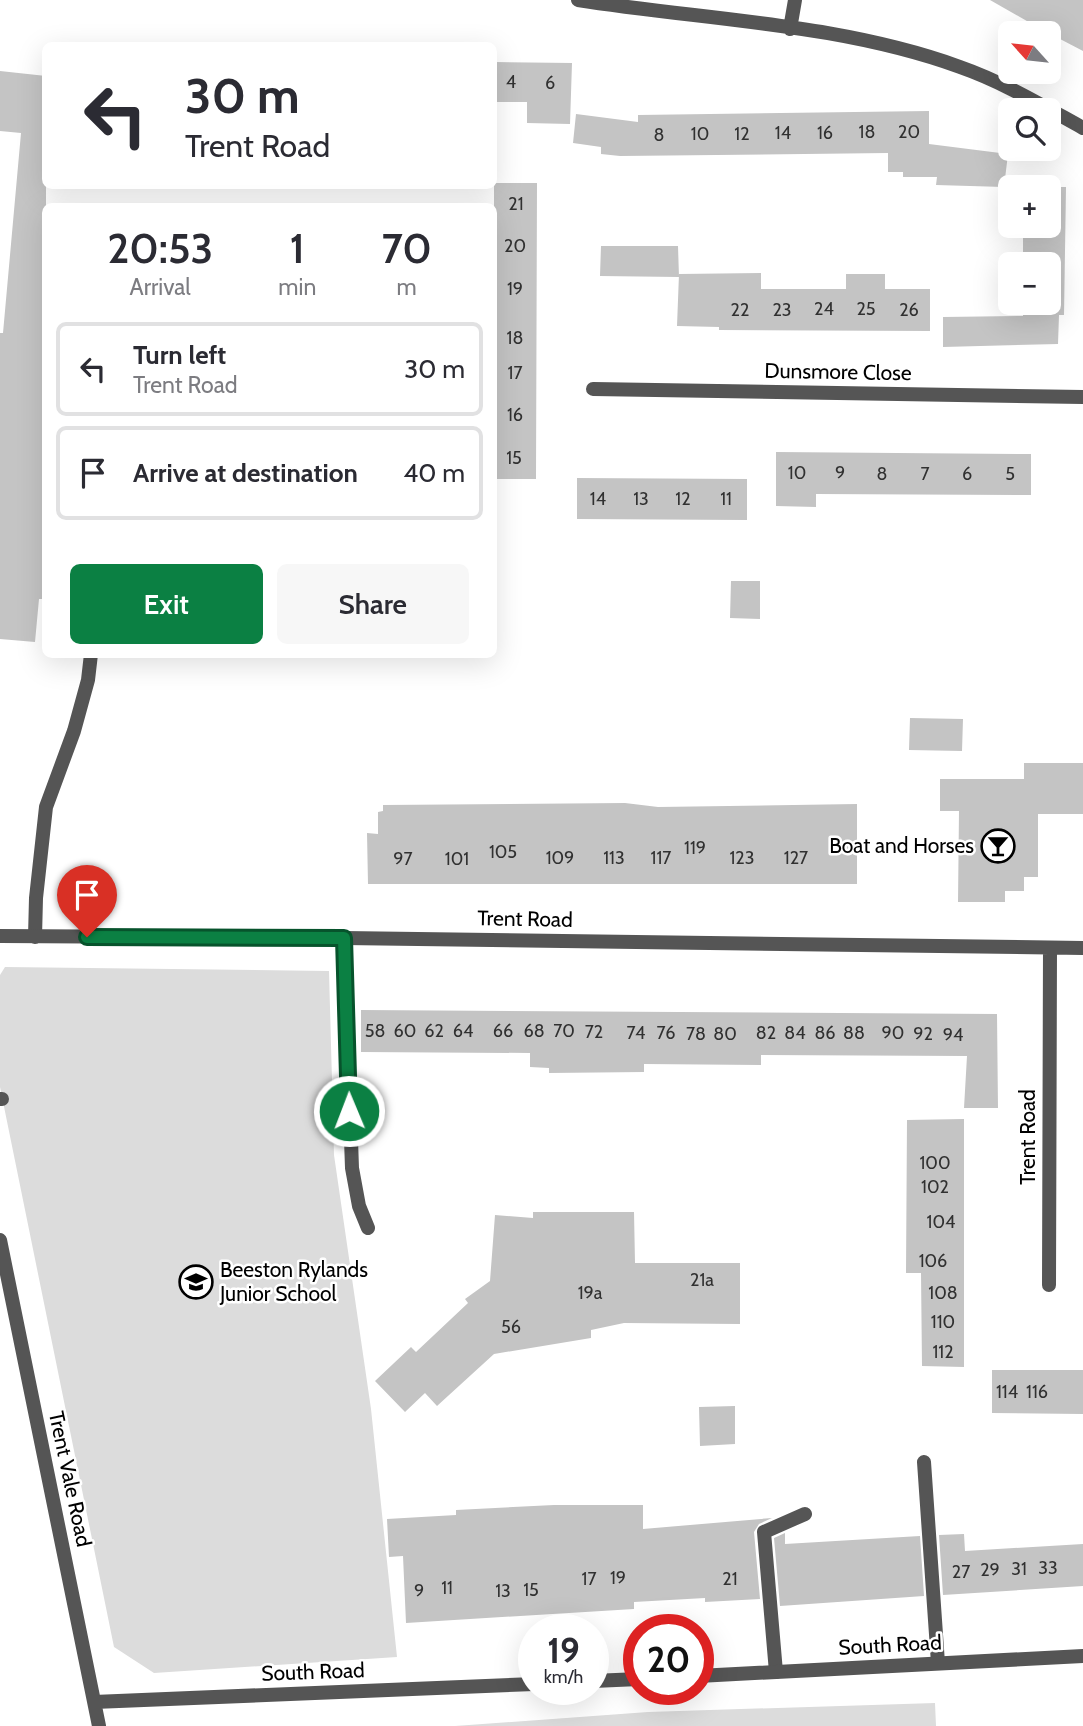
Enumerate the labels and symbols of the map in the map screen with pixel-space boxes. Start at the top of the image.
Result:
north arrow [998,21,1060,84]
house number: 4 [506,71,516,93]
house number: 6 [545,72,555,94]
house number: 18 [859,121,875,143]
house number: 20 [898,121,920,143]
house number: 14 [775,122,791,144]
house number: 16 [817,122,833,144]
house number: 10 [691,123,709,145]
house number: 12 [734,123,750,145]
house number: 8 [654,124,664,146]
house number: 21 [508,193,524,215]
house number: 20 [504,235,526,257]
house number: 19 [507,278,523,300]
house number: 24 [814,298,834,320]
house number: 25 [856,298,876,320]
house number: 22 [731,299,749,321]
house number: 23 [772,299,792,321]
house number: 26 [899,299,919,321]
house number: 18 [507,327,523,349]
street label: Dunsmore Close [764,358,912,385]
house number: 17 [508,362,522,384]
house number: 16 [507,404,523,426]
house number: 15 [506,447,522,469]
house number: 10 [788,462,806,484]
house number: 9 [835,462,845,484]
house number: 8 [877,463,887,485]
house number: 7 [920,463,930,485]
house number: 6 [962,463,972,485]
house number: 5 [1005,463,1015,485]
house number: 14 [590,488,606,510]
house number: 13 [633,488,649,510]
house number: 12 [675,488,691,510]
house number: 11 [720,488,732,510]
bar icon: Boat and Horses [979,827,1017,865]
place label: Boat and Horses [829,833,974,858]
house number: 119 [684,837,706,859]
house number: 105 [489,841,517,863]
house number: 109 [546,847,574,869]
house number: 113 [603,847,625,869]
house number: 117 [651,847,671,869]
house number: 123 [729,847,755,869]
house number: 127 [784,847,808,869]
house number: 97 [393,848,413,870]
house number: 101 [445,848,469,870]
pin [57,865,117,937]
street label: Trent Road [477,905,573,932]
house number: 58 [365,1020,385,1042]
house number: 60 [394,1020,416,1042]
house number: 62 [424,1020,444,1042]
house number: 64 [453,1020,473,1042]
house number: 66 [493,1020,513,1042]
house number: 68 [523,1020,545,1042]
house number: 70 [553,1020,575,1042]
house number: 72 [585,1021,603,1043]
house number: 74 [627,1022,645,1044]
house number: 76 [657,1022,675,1044]
house number: 82 [756,1022,776,1044]
house number: 84 [784,1022,806,1044]
house number: 86 [814,1022,836,1044]
house number: 88 [843,1022,865,1044]
house number: 90 [882,1022,904,1044]
house number: 78 [686,1023,706,1045]
house number: 80 [713,1023,737,1045]
house number: 92 [913,1023,933,1045]
house number: 94 [943,1024,963,1046]
position arrow [312,1074,386,1148]
street label: Trent Road [1015,1089,1040,1185]
house number: 100 [920,1152,951,1174]
house number: 102 [921,1176,949,1198]
house number: 104 [927,1211,955,1233]
house number: 106 [919,1250,947,1272]
place label: Beeston Rylands Junior School [219,1257,368,1306]
school or university icon: Beeston Rylands Junior School [177,1263,215,1301]
house number: 21a [690,1269,714,1291]
house number: 19a [578,1282,603,1304]
house number: 108 [928,1282,958,1304]
house number: 110 [931,1311,955,1333]
house number: 56 [501,1316,521,1338]
house number: 112 [932,1341,954,1363]
house number: 114 [996,1381,1018,1403]
house number: 116 [1026,1381,1048,1403]
street label: Trent Vale Road [44,1409,97,1549]
house number: 33 [1038,1557,1058,1579]
house number: 31 [1011,1558,1027,1580]
house number: 29 [980,1559,1000,1581]
house number: 27 [952,1561,970,1583]
house number: 19 [610,1567,626,1589]
house number: 17 [582,1568,596,1590]
house number: 21 [722,1568,738,1590]
house number: 11 [441,1577,453,1599]
house number: 15 [523,1579,539,1601]
house number: 9 [414,1580,424,1602]
house number: 13 [495,1580,511,1602]
speed limit sign: 20 [623,1614,714,1705]
street label: South Road [838,1629,942,1660]
street label: South Road [261,1657,365,1686]

